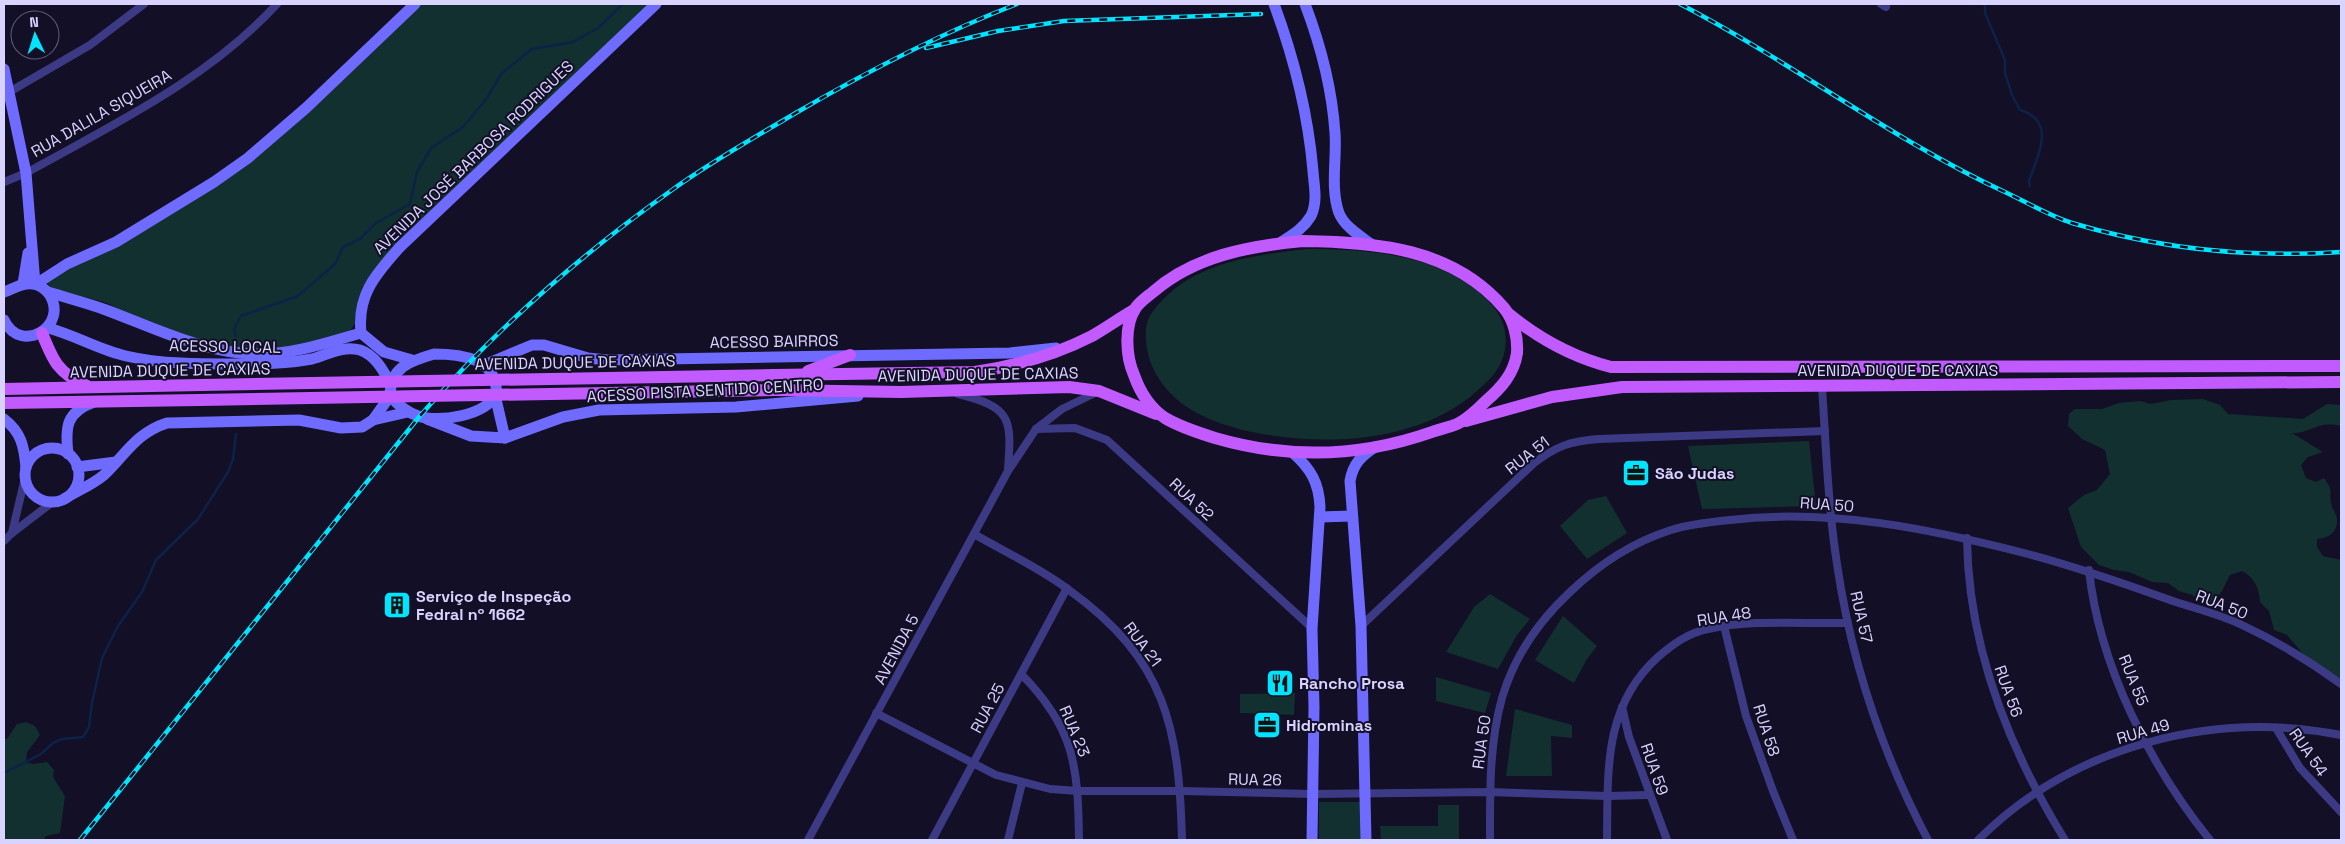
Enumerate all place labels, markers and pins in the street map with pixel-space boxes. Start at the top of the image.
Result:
office icon: São Judas [1621,458,1651,488]
place label: São Judas [1655,463,1735,484]
place label: Serviço de Inspeção Fedral nº 1662 [416,586,571,625]
building icon: Serviço de Inspeção Fedral nº 1662 [382,590,412,620]
restaurant icon: Rancho Prosa [1265,668,1295,698]
place label: Rancho Prosa [1299,673,1404,694]
office icon: Hidrominas [1252,710,1282,740]
place label: Hidrominas [1286,715,1372,736]

